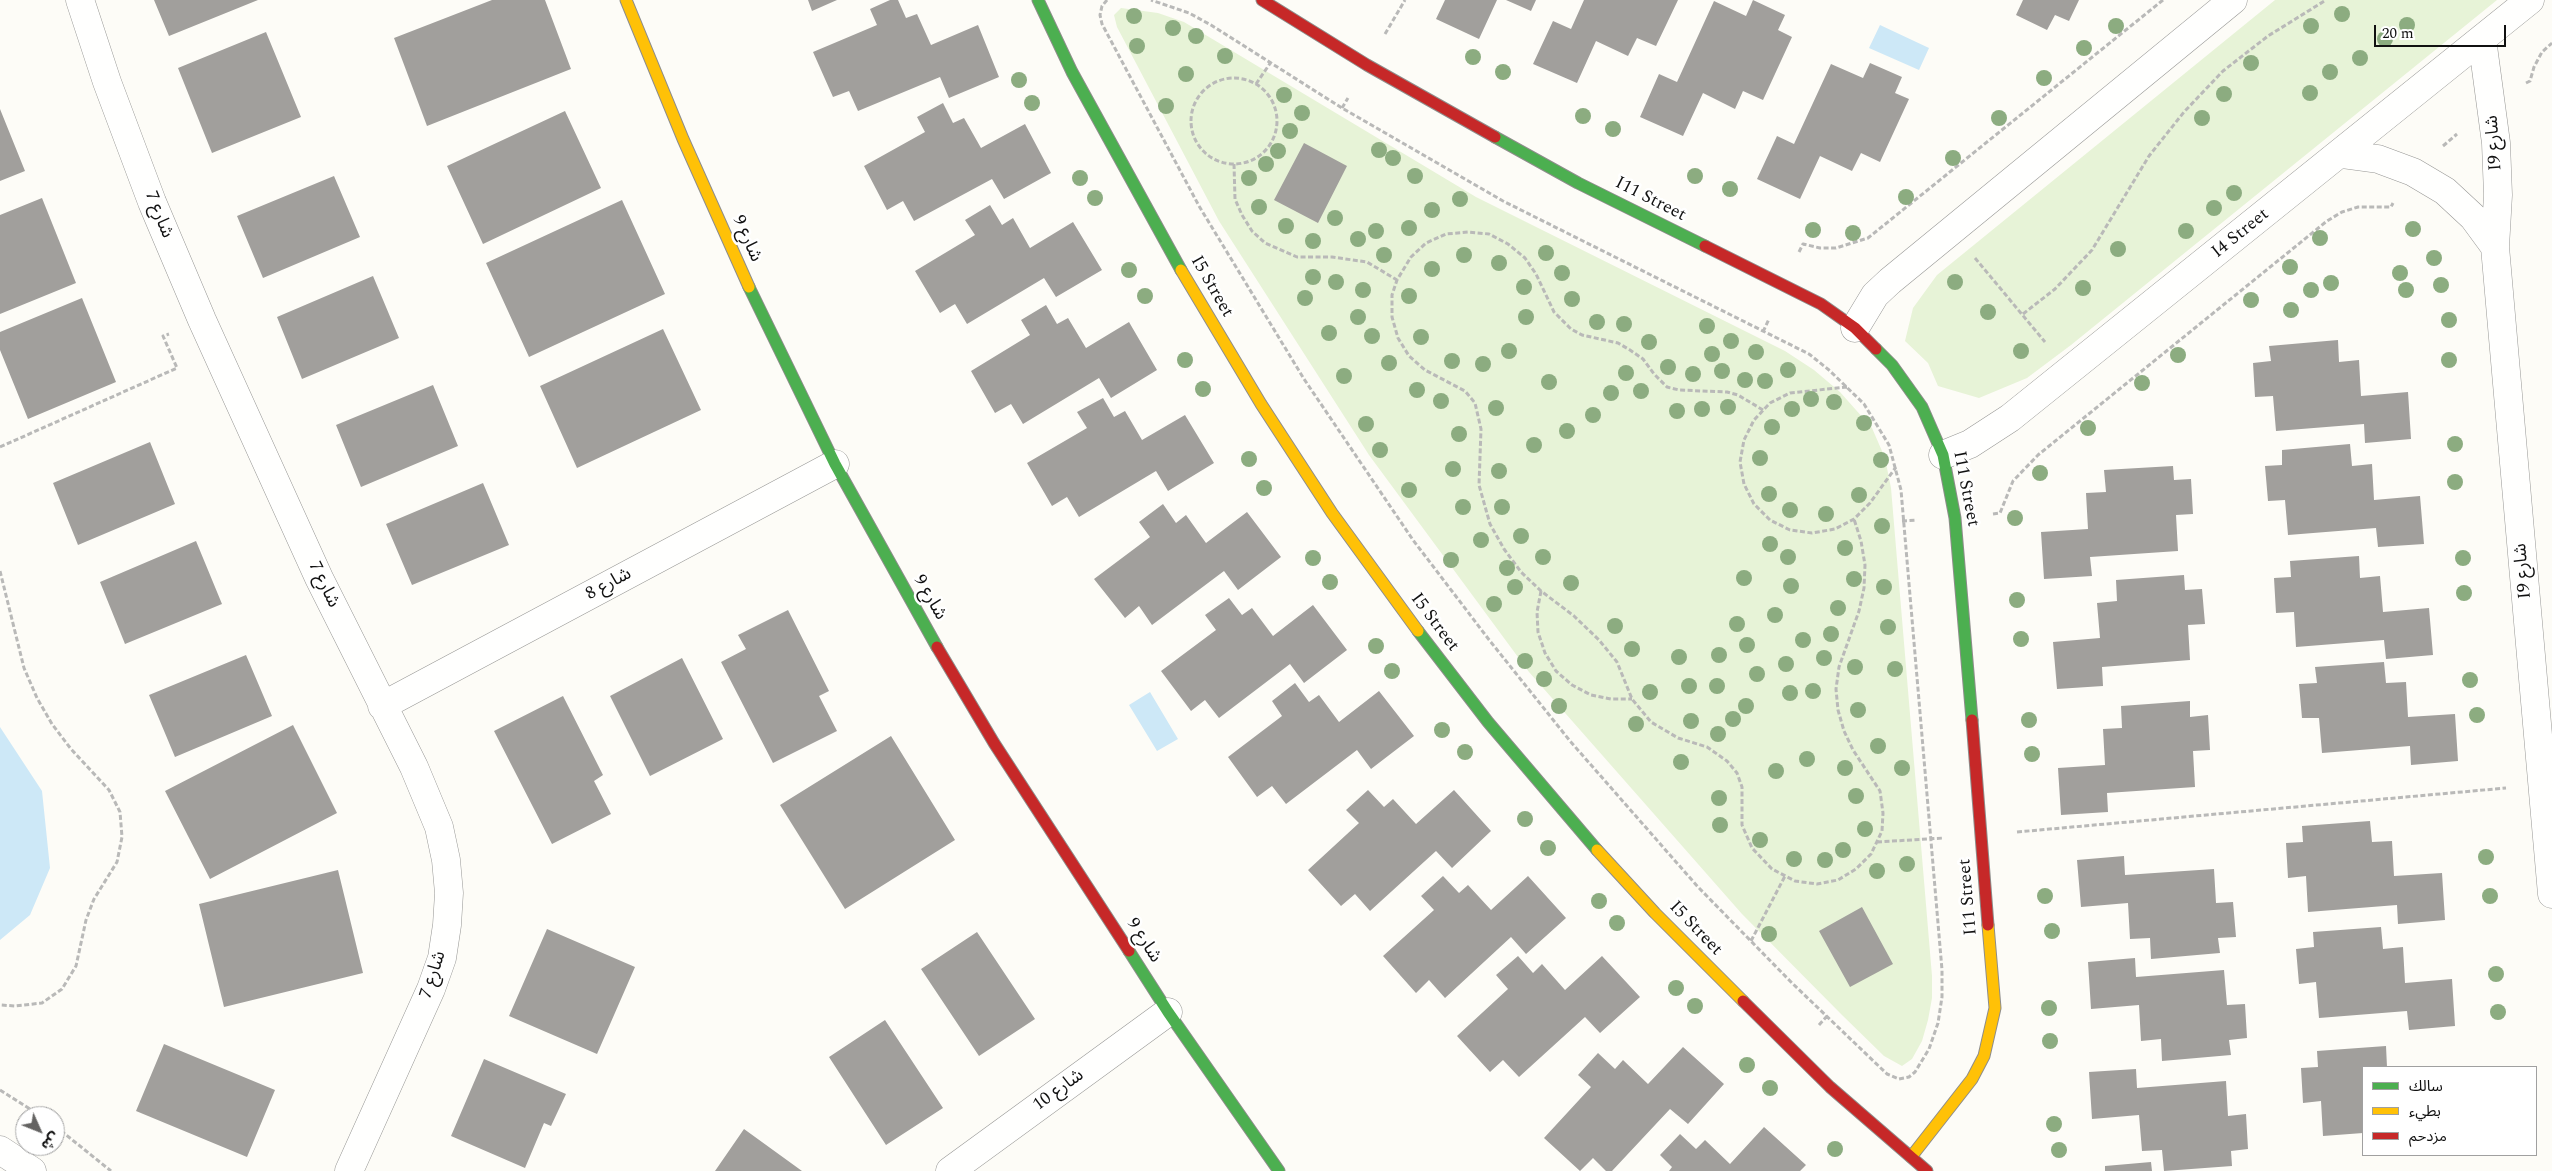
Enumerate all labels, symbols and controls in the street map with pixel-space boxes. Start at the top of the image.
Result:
scale bar [2377,15,2510,47]
text: 20 m [2382,22,2414,45]
street label: I9 شارع [2482,115,2508,171]
street label: I11 Street [1611,173,1689,227]
street label: شارع 7 [139,188,177,242]
street label: I4 Street [2208,204,2274,264]
street label: شارع 9 [726,212,766,266]
street label: I5 Street [1185,252,1237,322]
street label: I11 Street [1947,449,1983,529]
street label: I9 شارع [2511,542,2537,600]
street label: شارع 7 [303,558,343,612]
street label: شارع 8 [582,564,636,606]
street label: شارع 9 [908,572,950,624]
street label: I5 Street [1405,589,1463,657]
street label: I11 Street [1955,858,1983,936]
street label: I5 Street [1664,897,1726,961]
street label: شارع 9 [1121,915,1165,967]
street label: شارع 7 [416,949,452,1001]
street label: شارع 10 [1029,1065,1089,1117]
legend [2362,1066,2537,1156]
text: سالك [2409,1075,2443,1098]
text: بطيء [2409,1100,2441,1123]
north arrow [15,1106,65,1156]
text: مزدحم [2409,1125,2447,1148]
text: ش [36,1127,65,1155]

